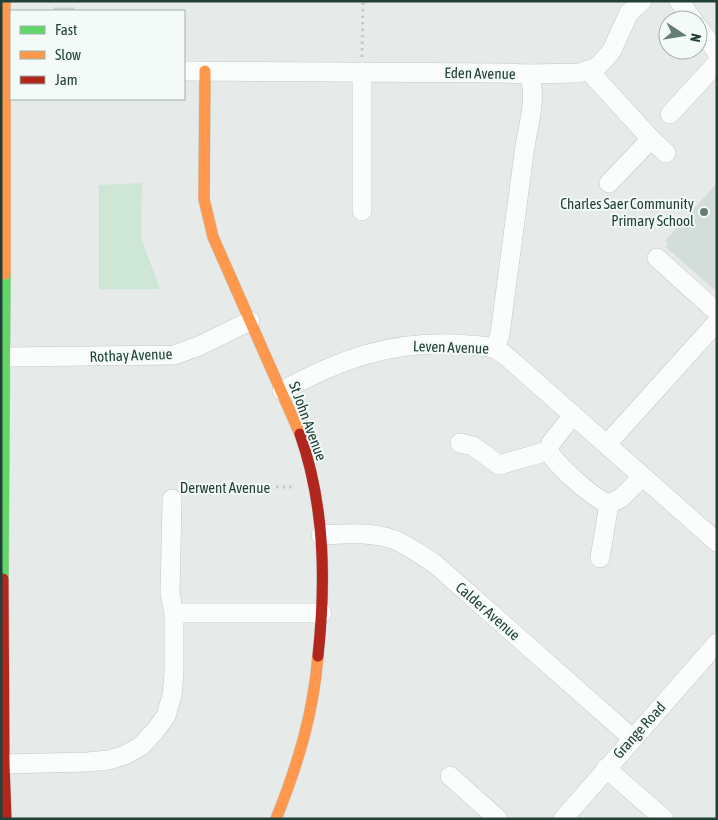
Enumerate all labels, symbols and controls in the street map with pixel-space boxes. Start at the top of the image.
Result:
legend [10,10,185,100]
north arrow [658,10,708,60]
text: Fast [55,21,77,38]
text: N [687,32,704,43]
text: Slow [55,46,81,63]
street label: Eden Avenue [444,64,516,82]
text: Jam [55,71,78,88]
place label: Charles Saer Community Primary School [560,195,694,229]
marker: Charles Saer Community Primary School [698,206,710,218]
street label: Leven Avenue [413,337,490,357]
street label: Rothay Avenue [89,345,173,365]
street label: St John Avenue [286,379,330,463]
street label: Derwent Avenue [180,479,270,496]
street label: Calder Avenue [452,579,524,644]
street label: Grange Road [609,698,669,762]

